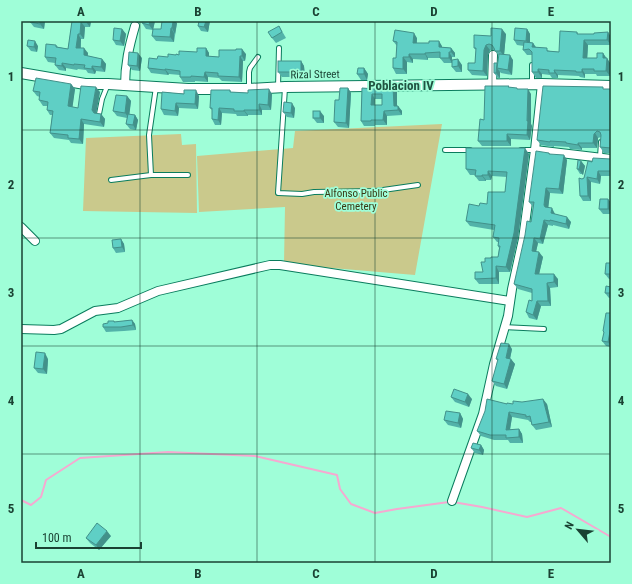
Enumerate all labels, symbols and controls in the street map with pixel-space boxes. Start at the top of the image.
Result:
text: A [77,4,85,19]
text: B [194,4,202,19]
text: C [312,4,320,19]
text: D [430,4,438,19]
text: E [548,4,555,19]
street label: Rizal Street [290,68,340,81]
text: 1 [8,69,14,84]
text: 1 [618,69,624,84]
district label: Poblacion IV [368,78,434,93]
text: 2 [8,177,15,192]
text: 2 [618,177,625,192]
park label: Alfonso Public Cemetery [324,187,388,213]
text: 3 [8,285,14,300]
text: 3 [618,285,624,300]
text: 4 [8,393,15,408]
text: 4 [618,393,625,408]
text: 5 [8,501,15,516]
text: 5 [618,501,625,516]
north arrow [558,510,598,550]
text: N [562,519,577,532]
scale bar [36,524,141,550]
text: 100 m [42,531,72,545]
text: A [77,566,85,581]
text: B [194,566,202,581]
text: C [312,566,320,581]
text: D [430,566,438,581]
text: E [548,566,555,581]

